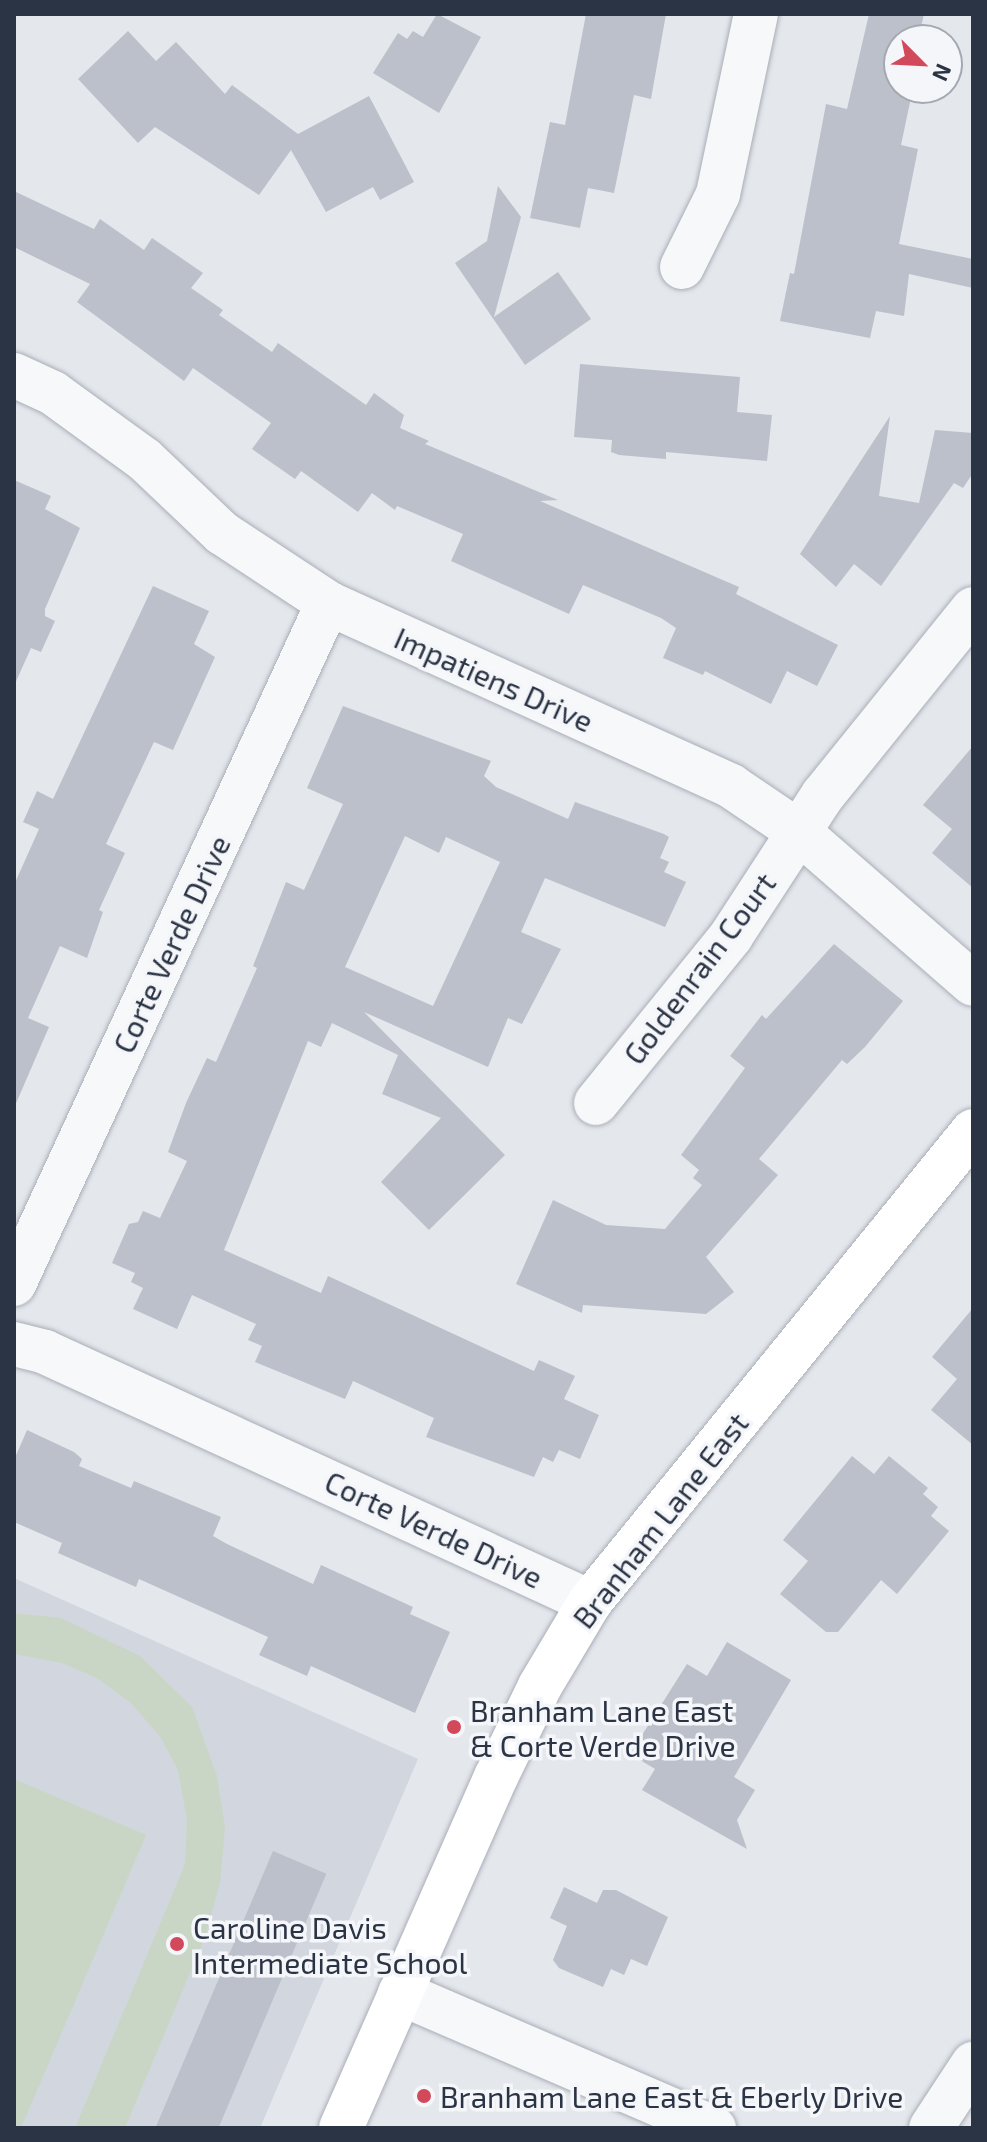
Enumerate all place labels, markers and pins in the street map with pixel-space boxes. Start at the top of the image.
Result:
place label: Branham Lane East & Corte Verde Drive [470,1692,736,1762]
marker: Branham Lane East & Corte Verde Drive [445,1718,463,1736]
place label: Caroline Davis Intermediate School [193,1909,467,1980]
marker: Caroline Davis Intermediate School [168,1935,186,1953]
place label: Branham Lane East & Eberly Drive [440,2078,904,2114]
marker: Branham Lane East & Eberly Drive [415,2087,433,2105]

